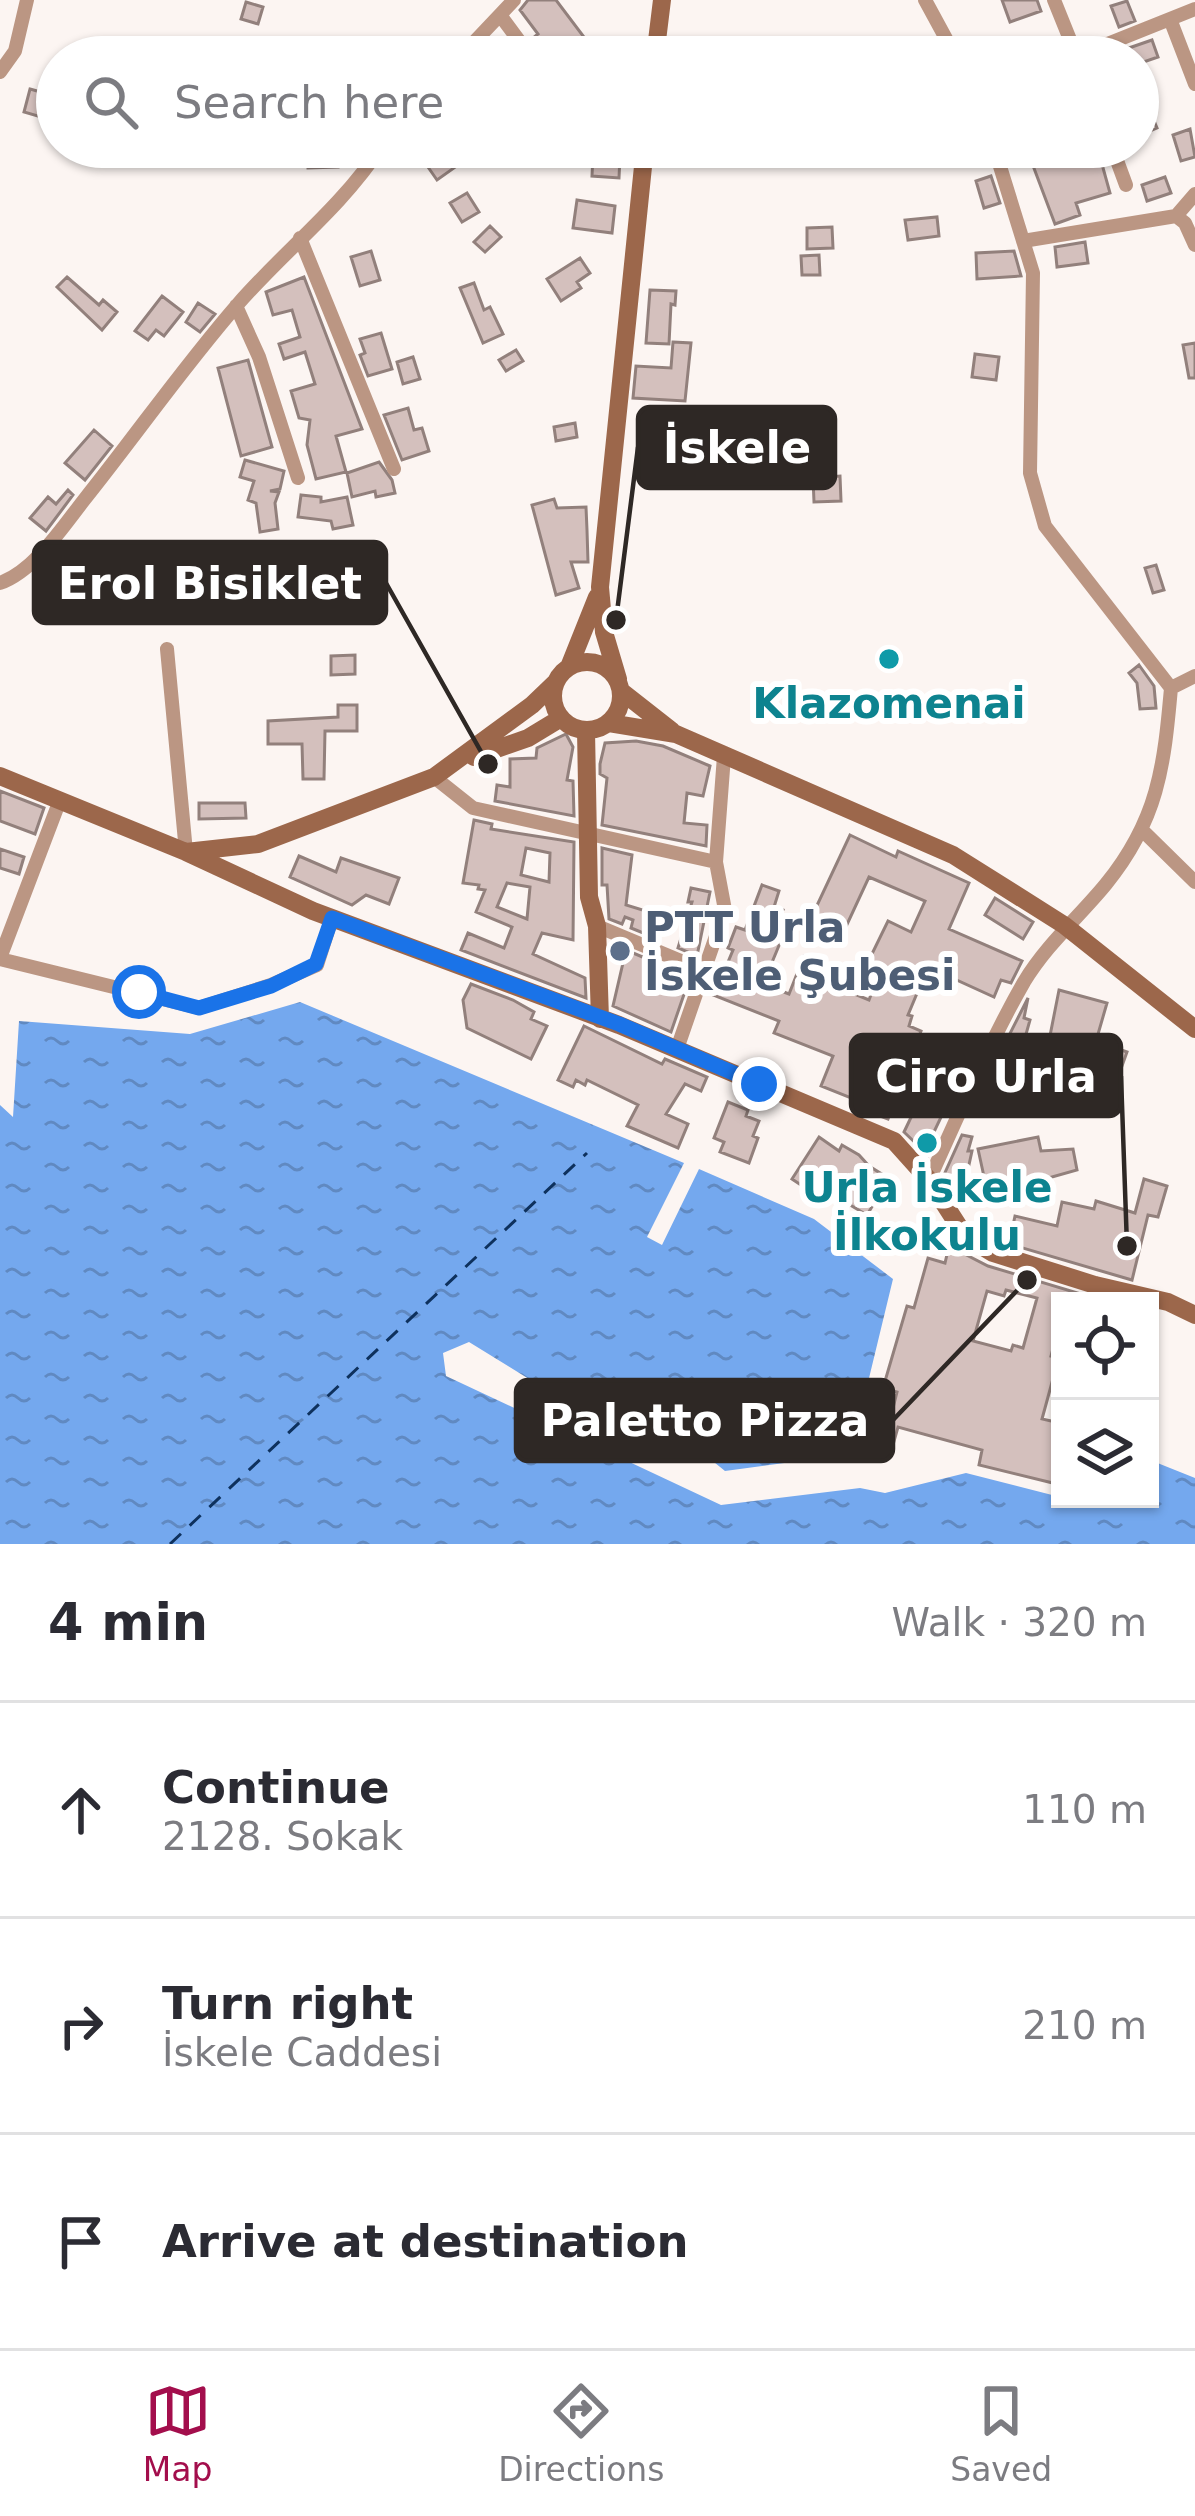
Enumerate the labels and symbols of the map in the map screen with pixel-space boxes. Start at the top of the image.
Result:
callout: İskele [638,407,835,488]
text: İskele [663,421,811,474]
callout: Erol Bisiklet [34,542,386,623]
text: Erol Bisiklet [58,557,362,610]
marker: Klazomenai [876,646,902,672]
place label: Klazomenai [752,679,1026,728]
place label: PTT Urla İskele Şubesi [644,903,956,1000]
marker: PTT Urla İskele Şubesi [607,938,633,964]
route start [112,965,166,1019]
callout: Ciro Urla [851,1035,1121,1116]
text: Ciro Urla [875,1050,1097,1103]
route end [732,1057,786,1111]
marker: Urla İskele İlkokulu [914,1130,940,1156]
place label: Urla İskele İlkokulu [802,1162,1052,1260]
callout: Paletto Pizza [516,1380,893,1461]
text: Paletto Pizza [541,1394,869,1447]

